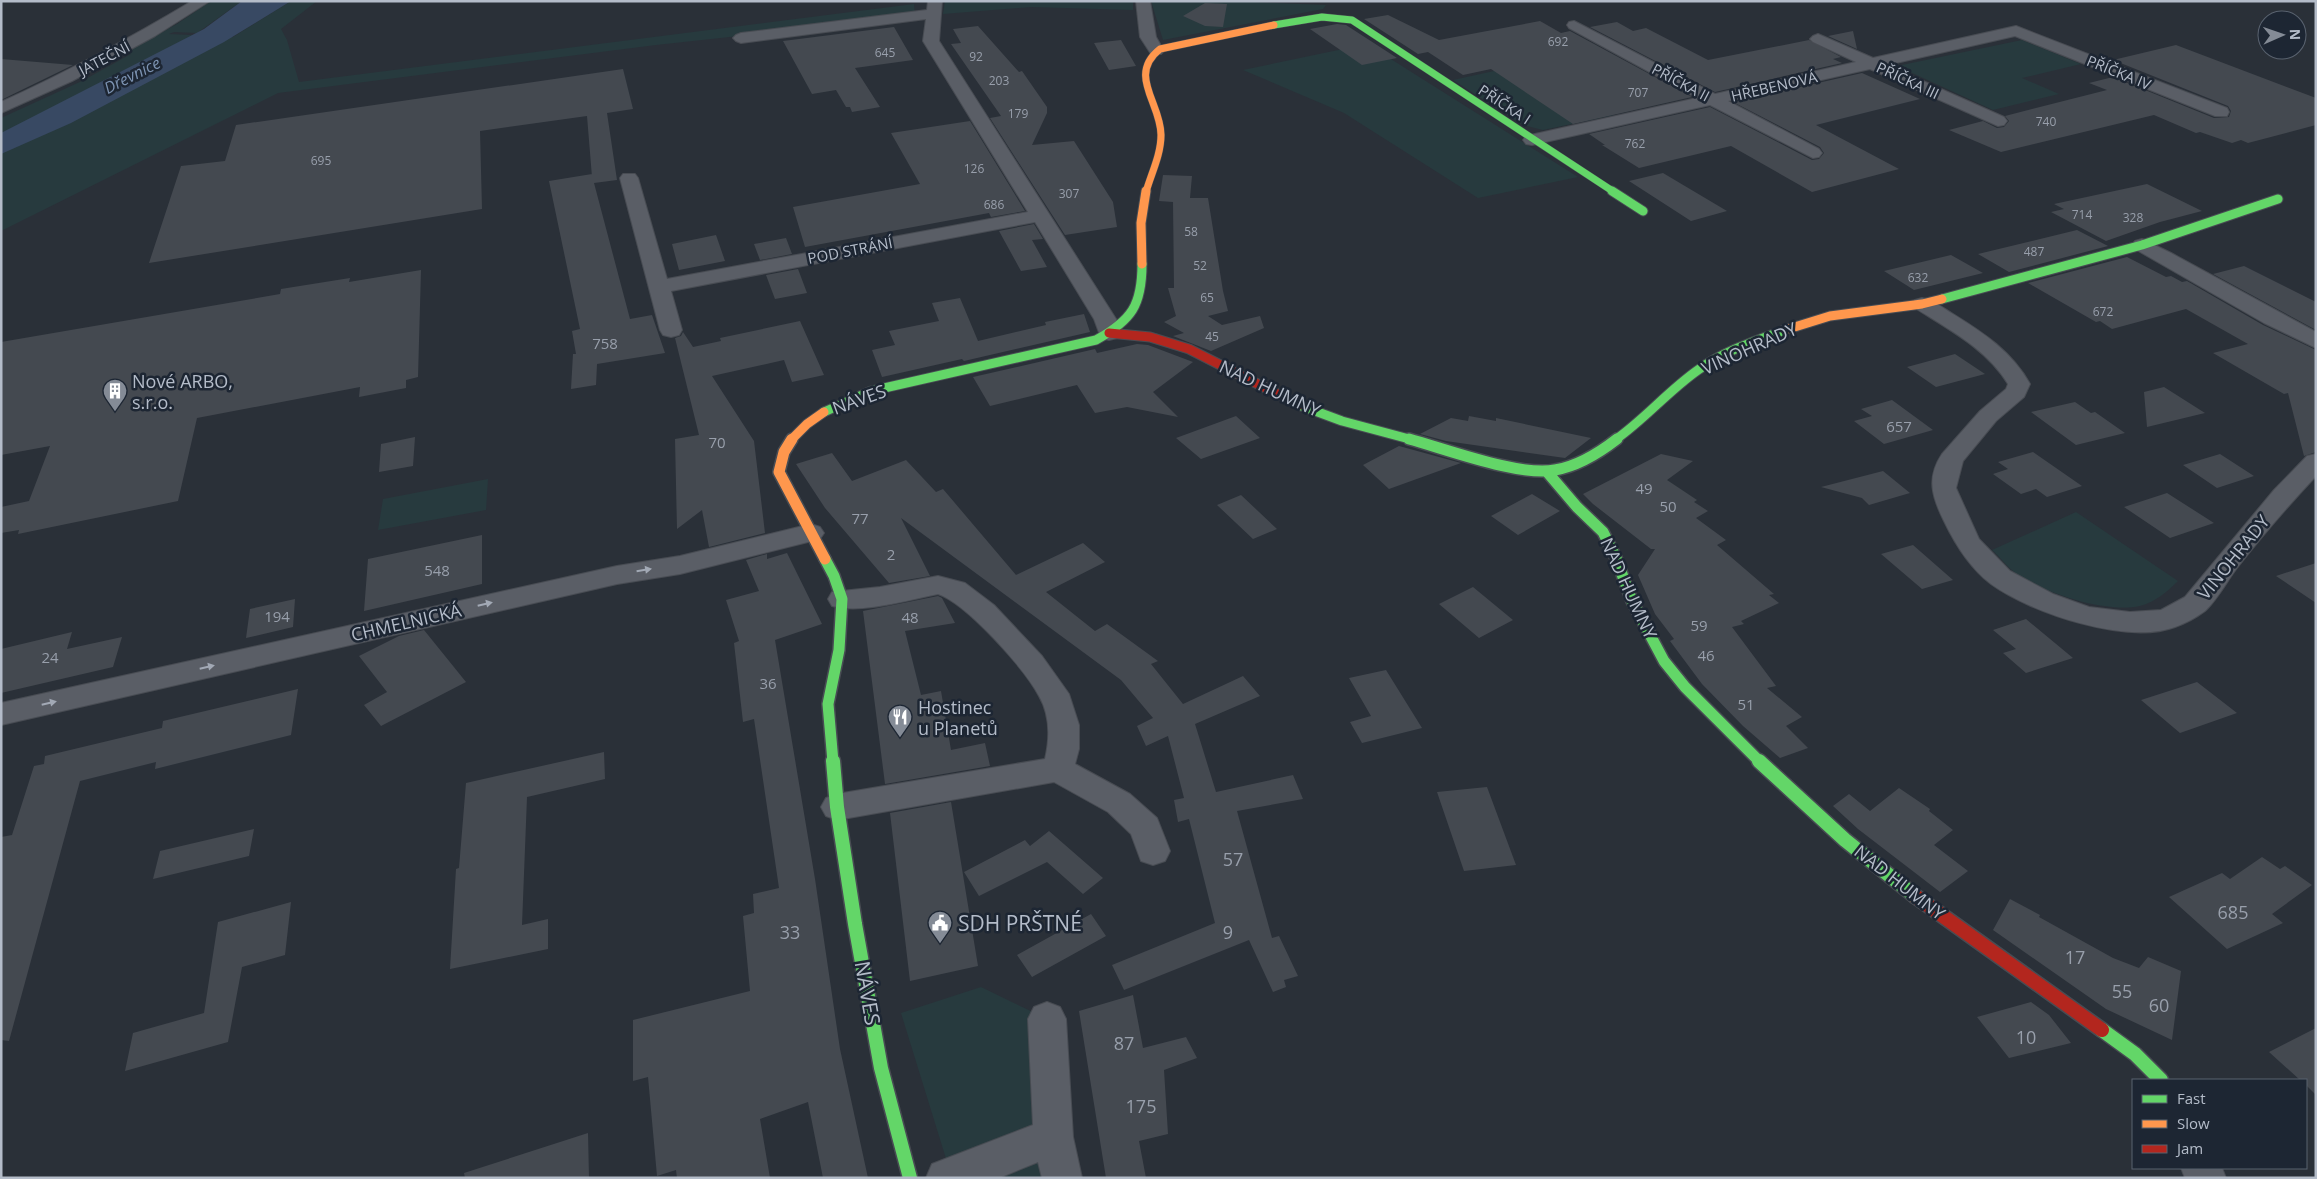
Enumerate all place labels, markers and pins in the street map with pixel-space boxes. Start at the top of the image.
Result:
place label: Nové ARBO, s.r.o. [132,369,233,414]
building icon: Nové ARBO, s.r.o. [102,378,128,412]
place label: Hostinec u Planetů [918,695,998,740]
restaurant icon: Hostinec u Planetů [887,704,913,738]
place label: SDH PRŠTNÉ [958,909,1082,937]
public building icon: SDH PRŠTNÉ [927,910,953,944]

